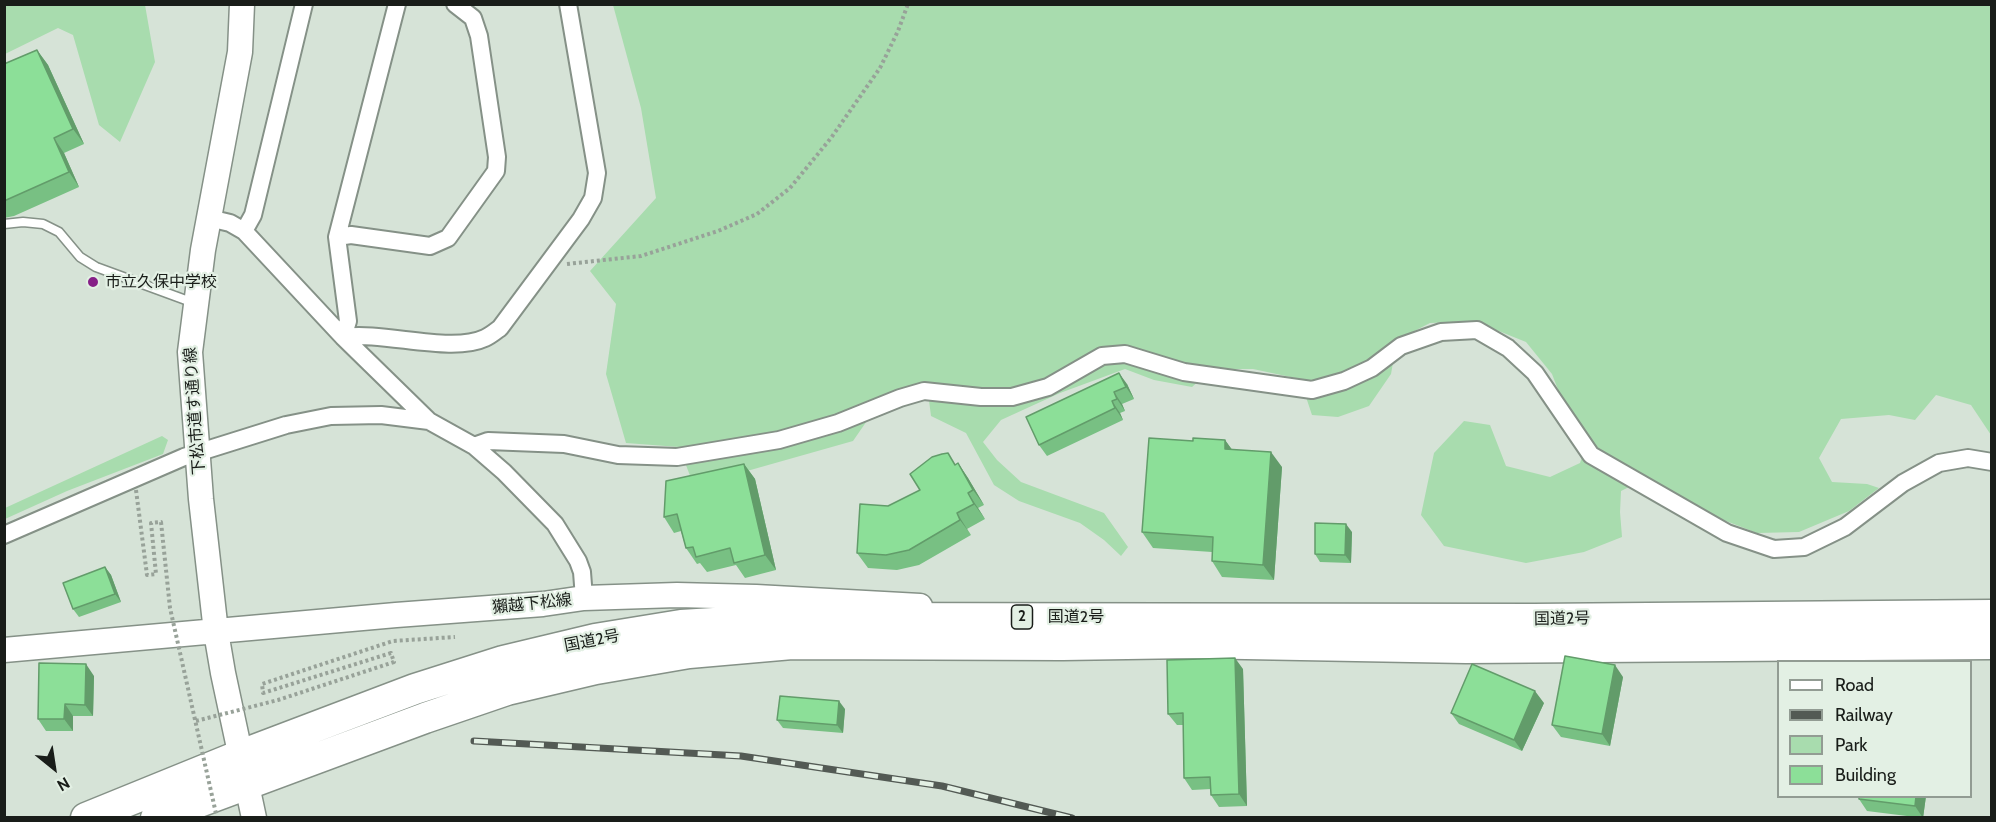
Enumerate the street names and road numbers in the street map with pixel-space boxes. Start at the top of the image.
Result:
street label: 下松市道す通り線 [181,346,209,476]
street label: 獺越下松線 [491,590,573,618]
road number: 2 [1012,605,1032,629]
street label: 国道2号 [1048,607,1104,627]
street label: 国道2号 [1534,609,1590,629]
street label: 国道2号 [562,626,622,656]

